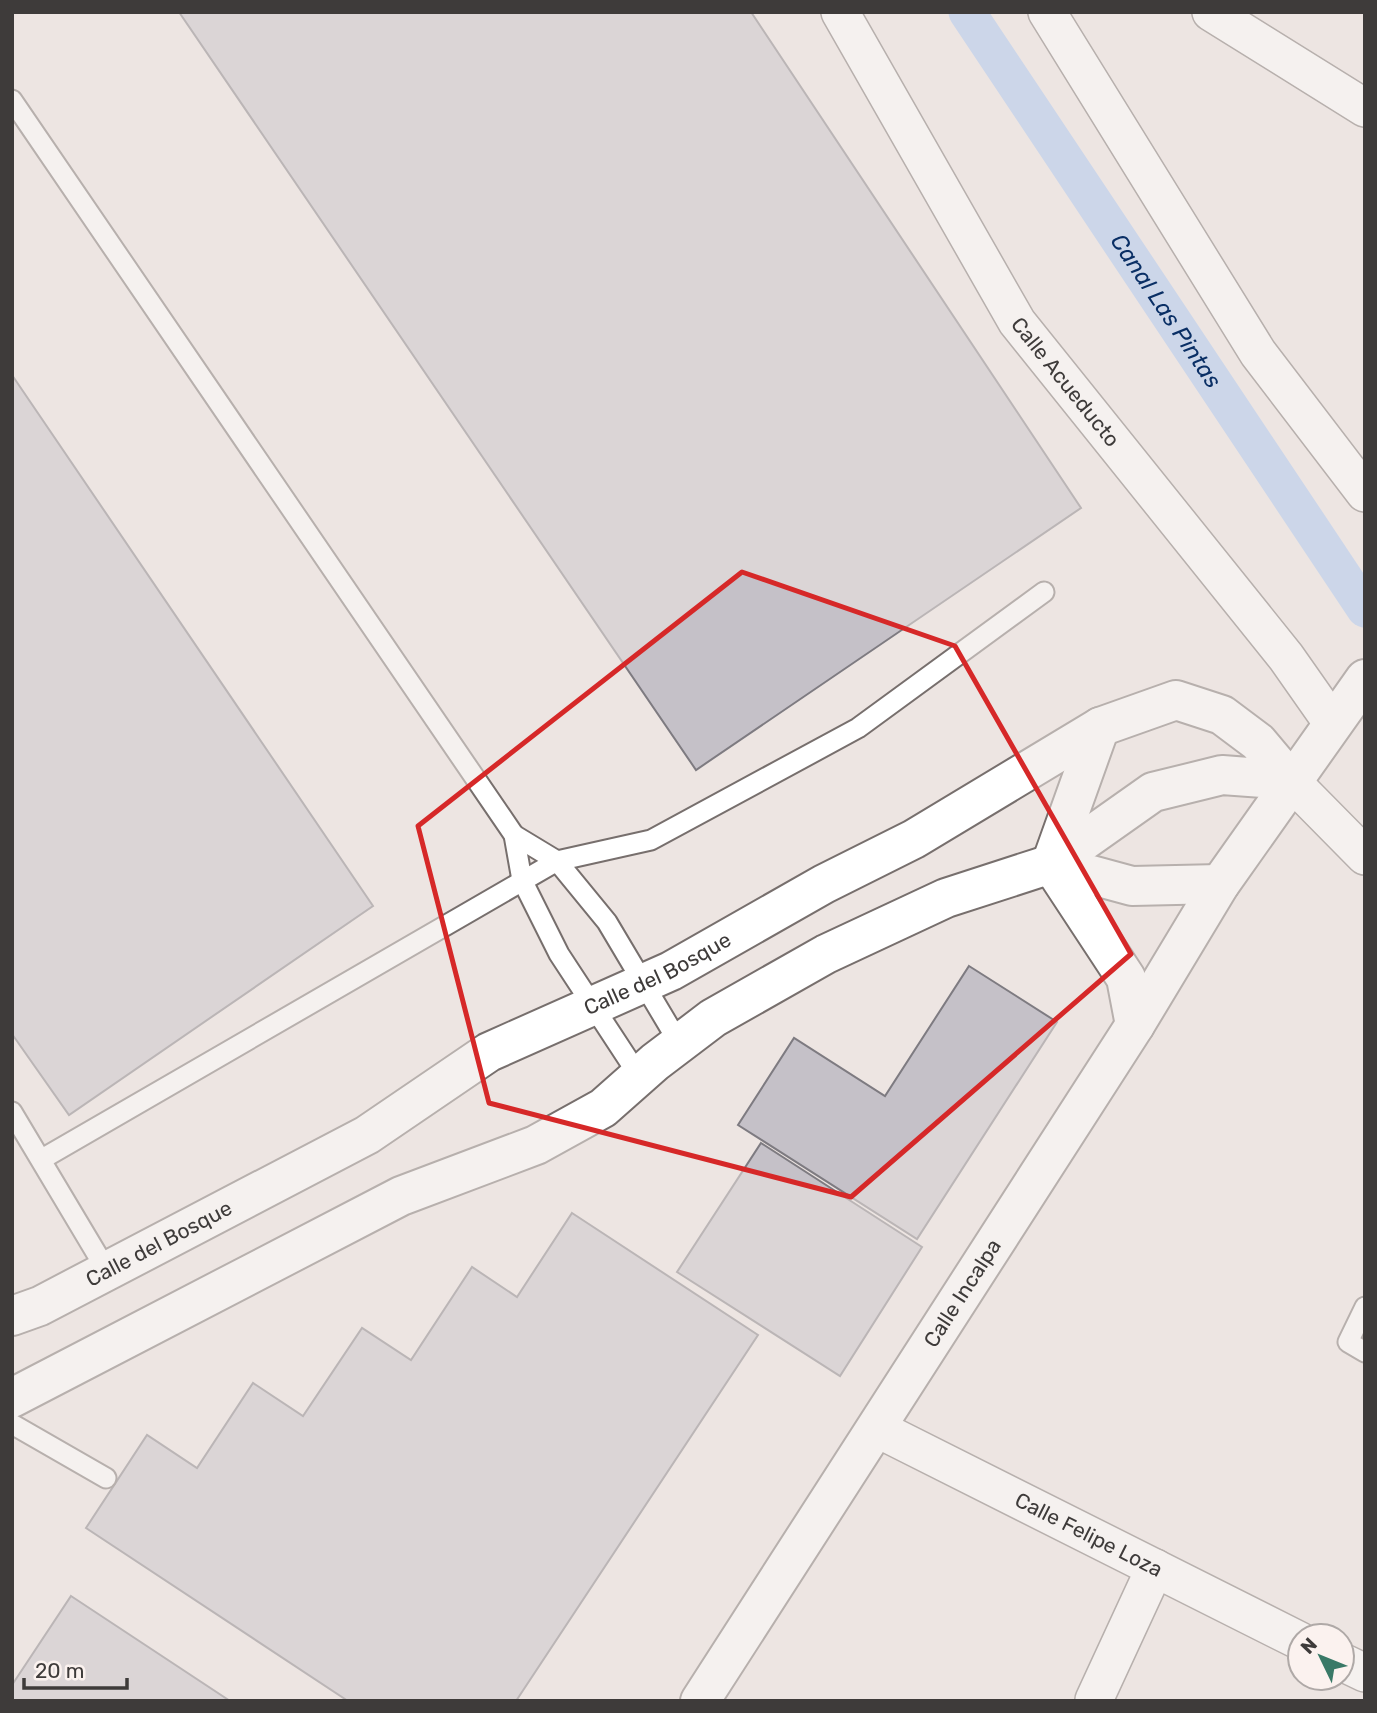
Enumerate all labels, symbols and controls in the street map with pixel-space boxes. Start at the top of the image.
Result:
water label: Canal Las Pintas [1105,228,1228,393]
street label: Calle Acueducto [1006,312,1125,452]
street label: Calle del Bosque [580,927,735,1020]
street label: Calle del Bosque [82,1195,236,1292]
street label: Calle Incalpa [918,1234,1006,1352]
street label: Calle Felipe Loza [1011,1487,1167,1582]
north arrow [1286,1622,1356,1692]
text: N [1296,1633,1322,1659]
scale bar [24,1646,128,1690]
text: 20 m [35,1658,84,1683]

